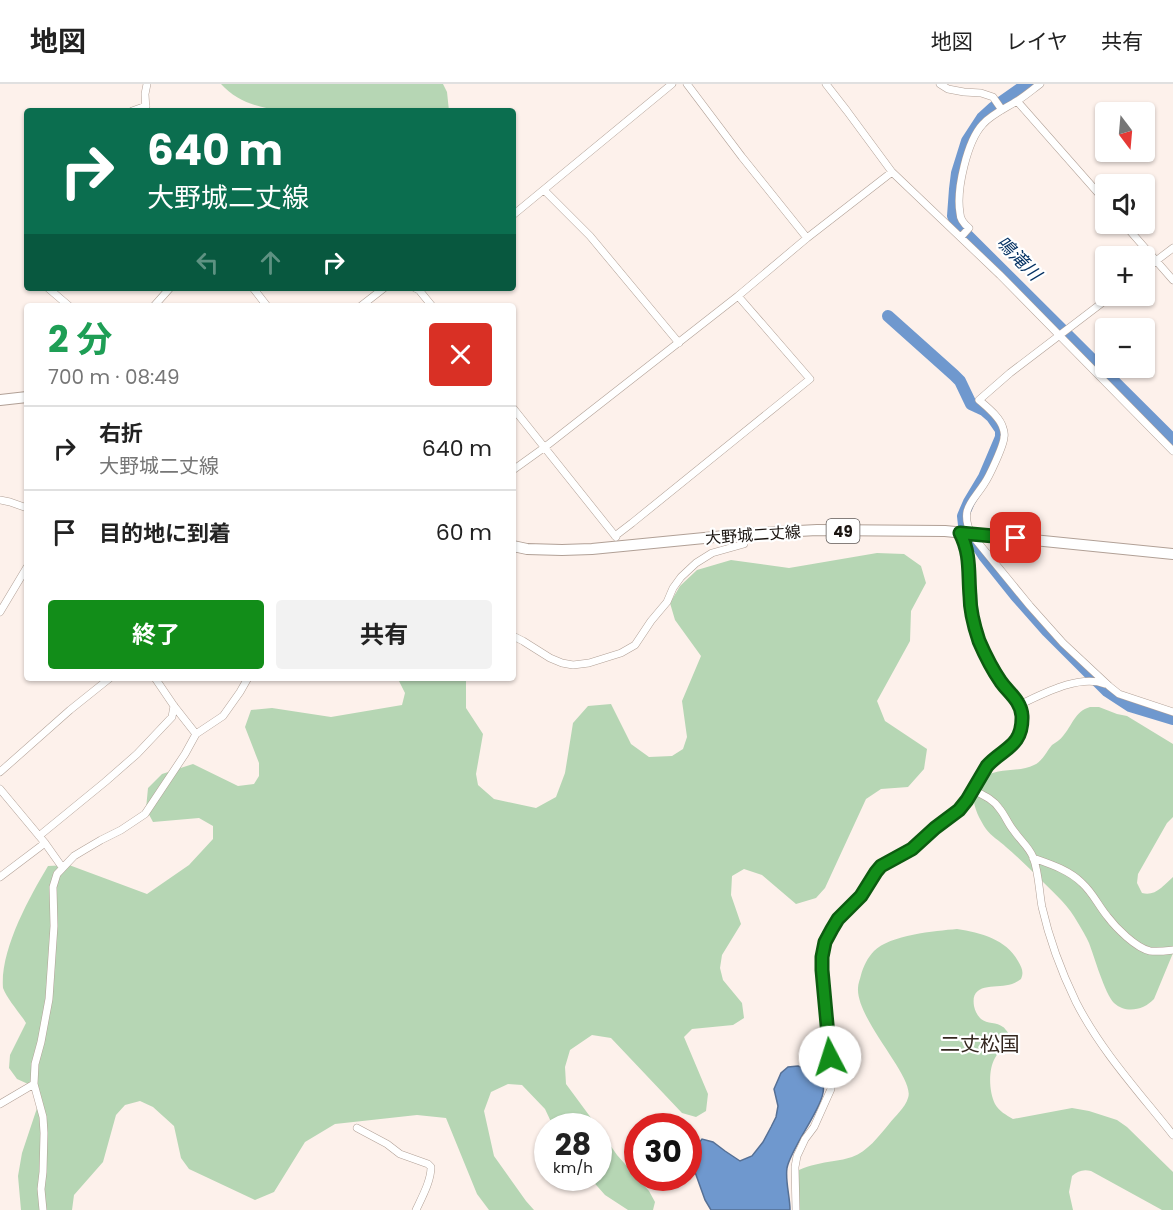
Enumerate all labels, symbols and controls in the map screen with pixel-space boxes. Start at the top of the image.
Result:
text: 地図 [30,22,86,61]
text: 地図 [931,27,973,56]
text: レイヤ [1006,27,1068,56]
text: 共有 [1101,27,1143,56]
north arrow [1095,102,1155,162]
map controls [1095,102,1155,378]
text: 640 m [147,121,283,180]
icon: right [48,132,126,210]
button: sound [1095,174,1155,234]
text: 大野城二丈線 [147,179,309,216]
water label: 鳴滝川 [991,230,1048,287]
icon: left [191,246,224,279]
icon: ahead [254,246,287,279]
icon: right [317,246,350,279]
button: + [1095,246,1155,306]
text: 2 分 [48,314,112,365]
button: − [1095,318,1155,378]
button: close [429,323,492,386]
text: 700 m · 08:49 [48,363,180,391]
text: 右折 [99,418,143,449]
icon: right [48,432,81,465]
text: 640 m [422,433,492,464]
text: 大野城二丈線 [99,452,219,480]
pin [990,512,1041,563]
icon: arrive [48,516,81,549]
text: 60 m [436,517,492,548]
text: 目的地に到着 [99,518,231,549]
road number: 49 [826,519,860,543]
street label: 大野城二丈線 [704,520,802,550]
icon: arrive [999,521,1032,554]
button: 終了 [48,600,264,669]
button: 共有 [276,600,492,669]
position arrow [798,1025,862,1089]
district label: 二丈松国 [940,1030,1020,1058]
speed limit sign: 30 [624,1113,702,1191]
text: 28 [555,1123,591,1166]
text: km/h [553,1157,593,1178]

